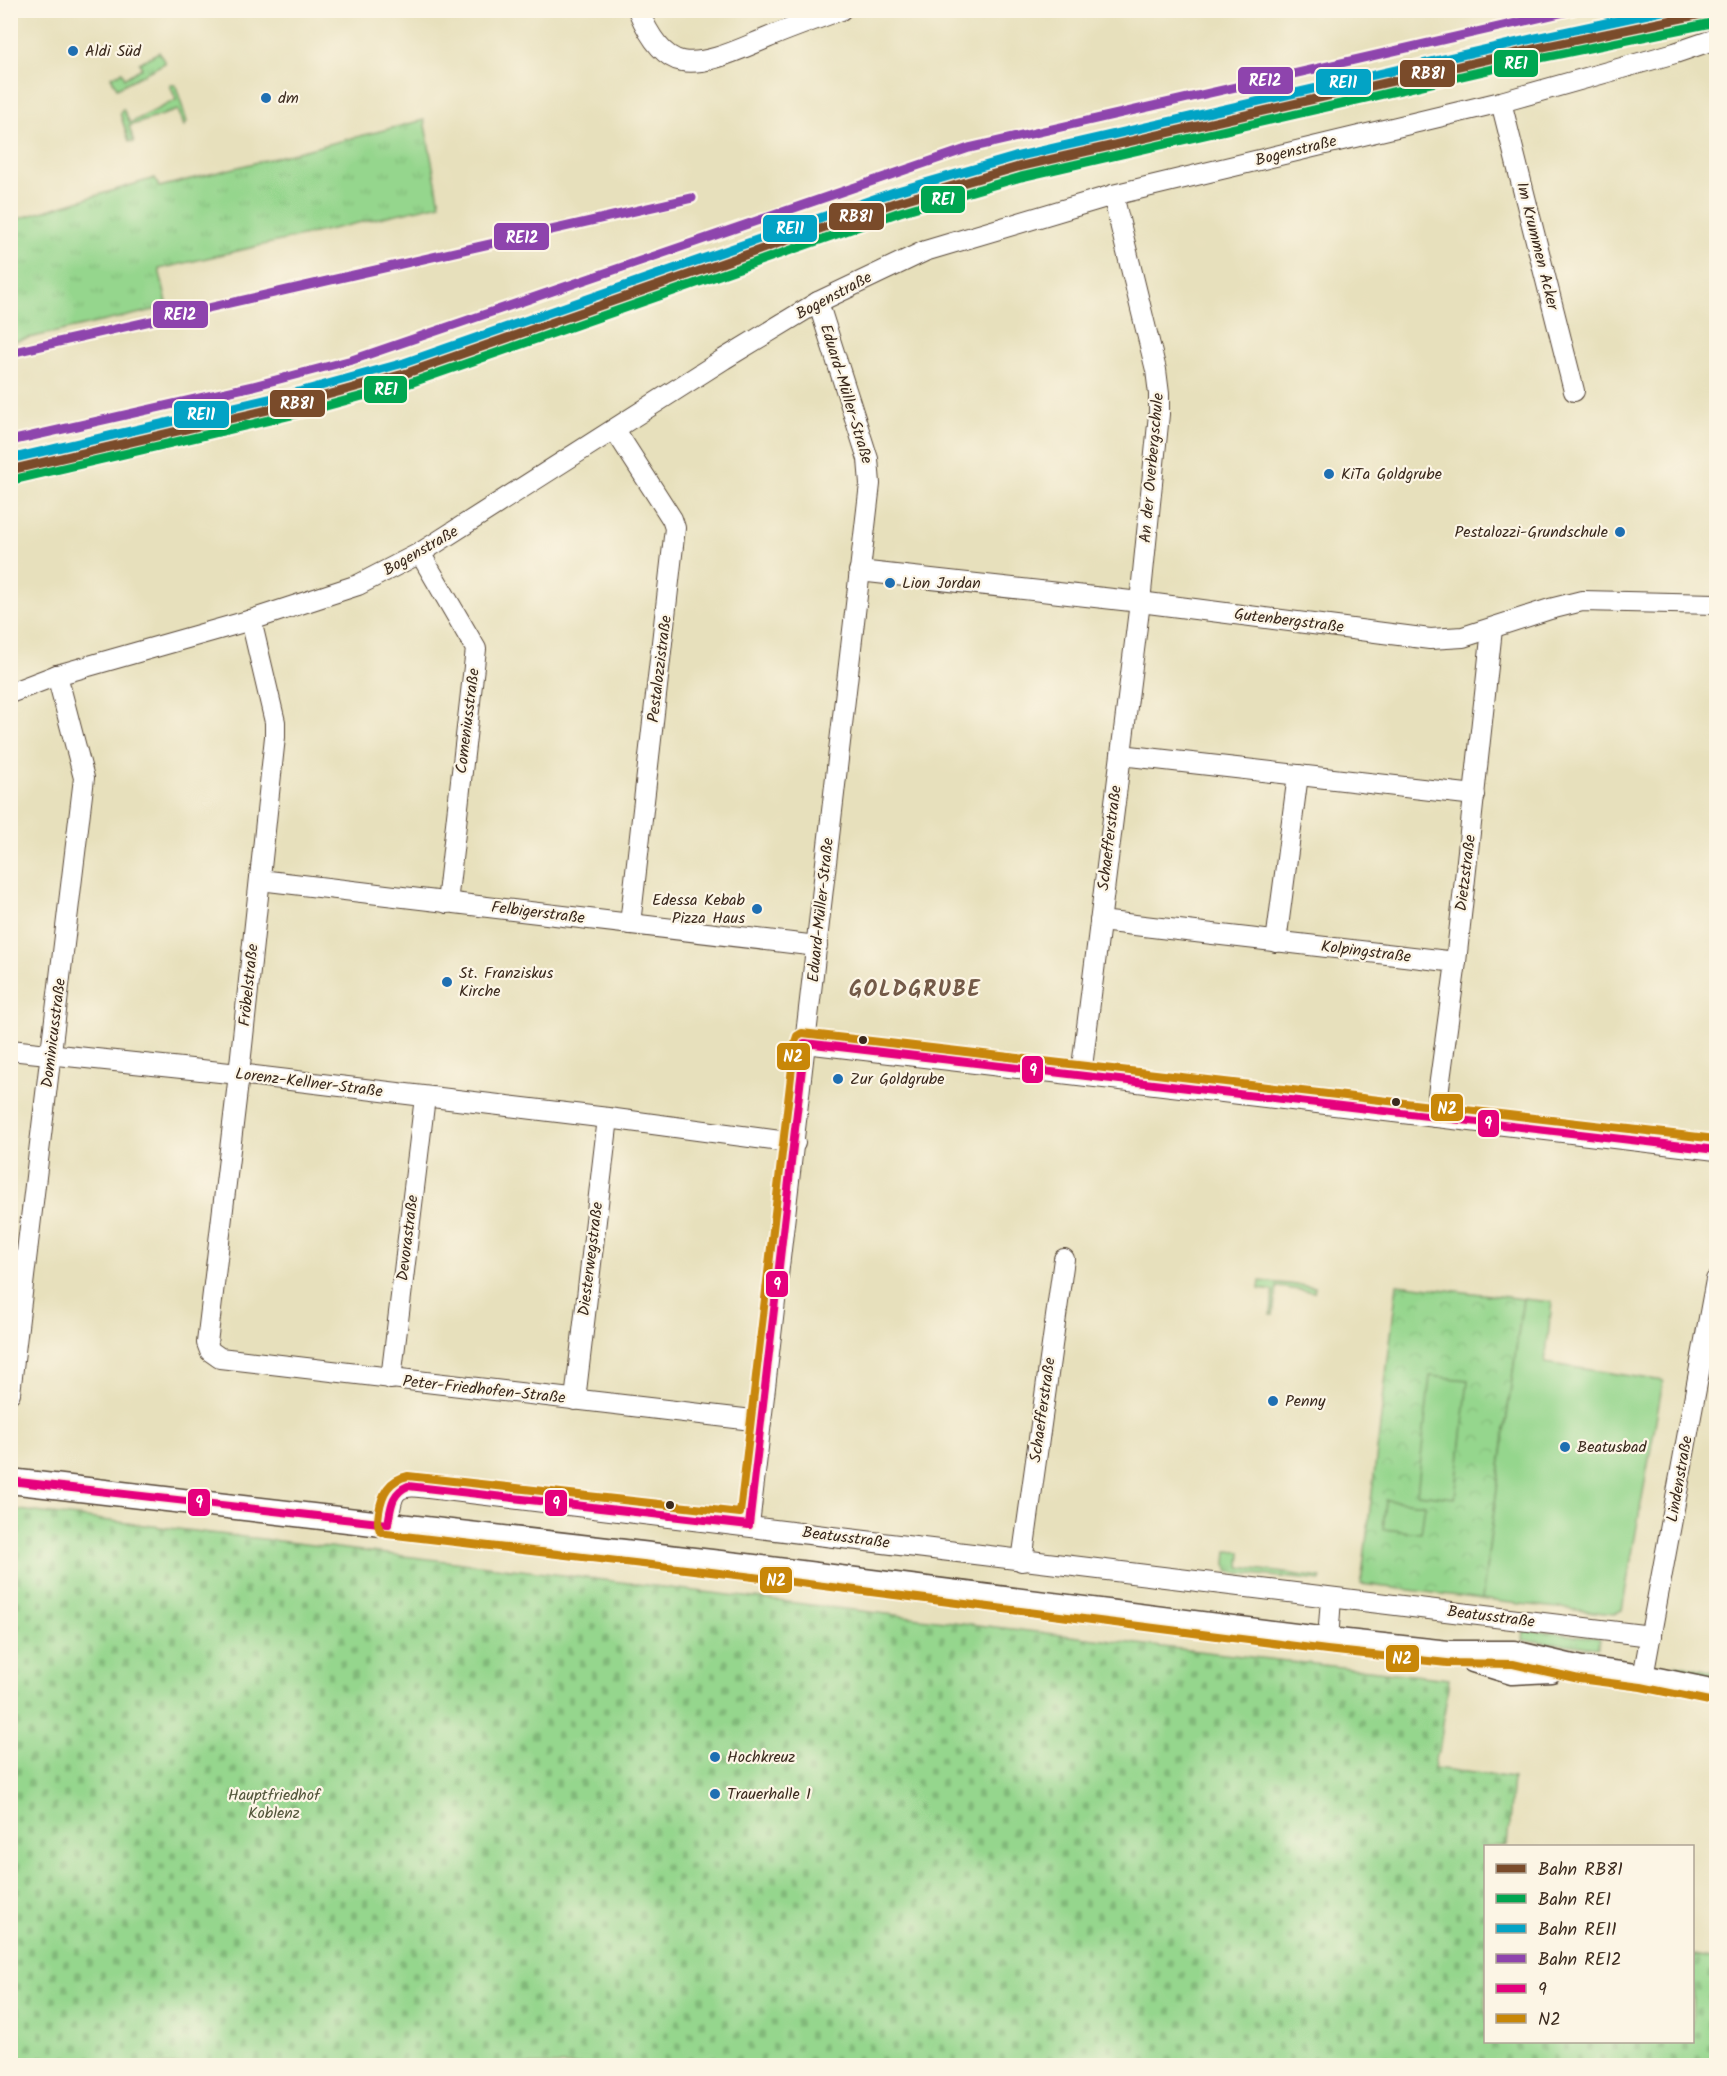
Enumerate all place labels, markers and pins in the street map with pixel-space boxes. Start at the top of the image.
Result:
place label: Aldi Süd [85,39,142,64]
marker: Aldi Süd [66,44,80,58]
place label: dm [278,86,299,111]
marker: dm [259,91,273,105]
place label: KiTa Goldgrube [1341,462,1442,487]
marker: KiTa Goldgrube [1322,467,1336,481]
place label: Pestalozzi-Grundschule [1455,520,1608,545]
marker: Pestalozzi-Grundschule [1613,525,1627,539]
place label: Lion Jordan [902,571,981,596]
marker: Lion Jordan [883,576,897,590]
place label: Edessa Kebab Pizza Haus [652,888,746,931]
marker: Edessa Kebab Pizza Haus [750,902,764,916]
place label: St. Franziskus Kirche [459,961,553,1004]
marker: St. Franziskus Kirche [440,975,454,989]
unlabelled marker [857,1034,869,1046]
place label: Zur Goldgrube [850,1067,944,1092]
marker: Zur Goldgrube [831,1072,845,1086]
unlabelled marker [1390,1096,1402,1108]
place label: Penny [1285,1389,1326,1414]
marker: Penny [1266,1394,1280,1408]
place label: Beatusbad [1577,1435,1648,1460]
marker: Beatusbad [1558,1440,1572,1454]
unlabelled marker [664,1499,676,1511]
place label: Hochkreuz [727,1745,795,1770]
marker: Hochkreuz [708,1750,722,1764]
place label: Trauerhalle 1 [727,1782,811,1807]
marker: Trauerhalle 1 [708,1787,722,1801]

